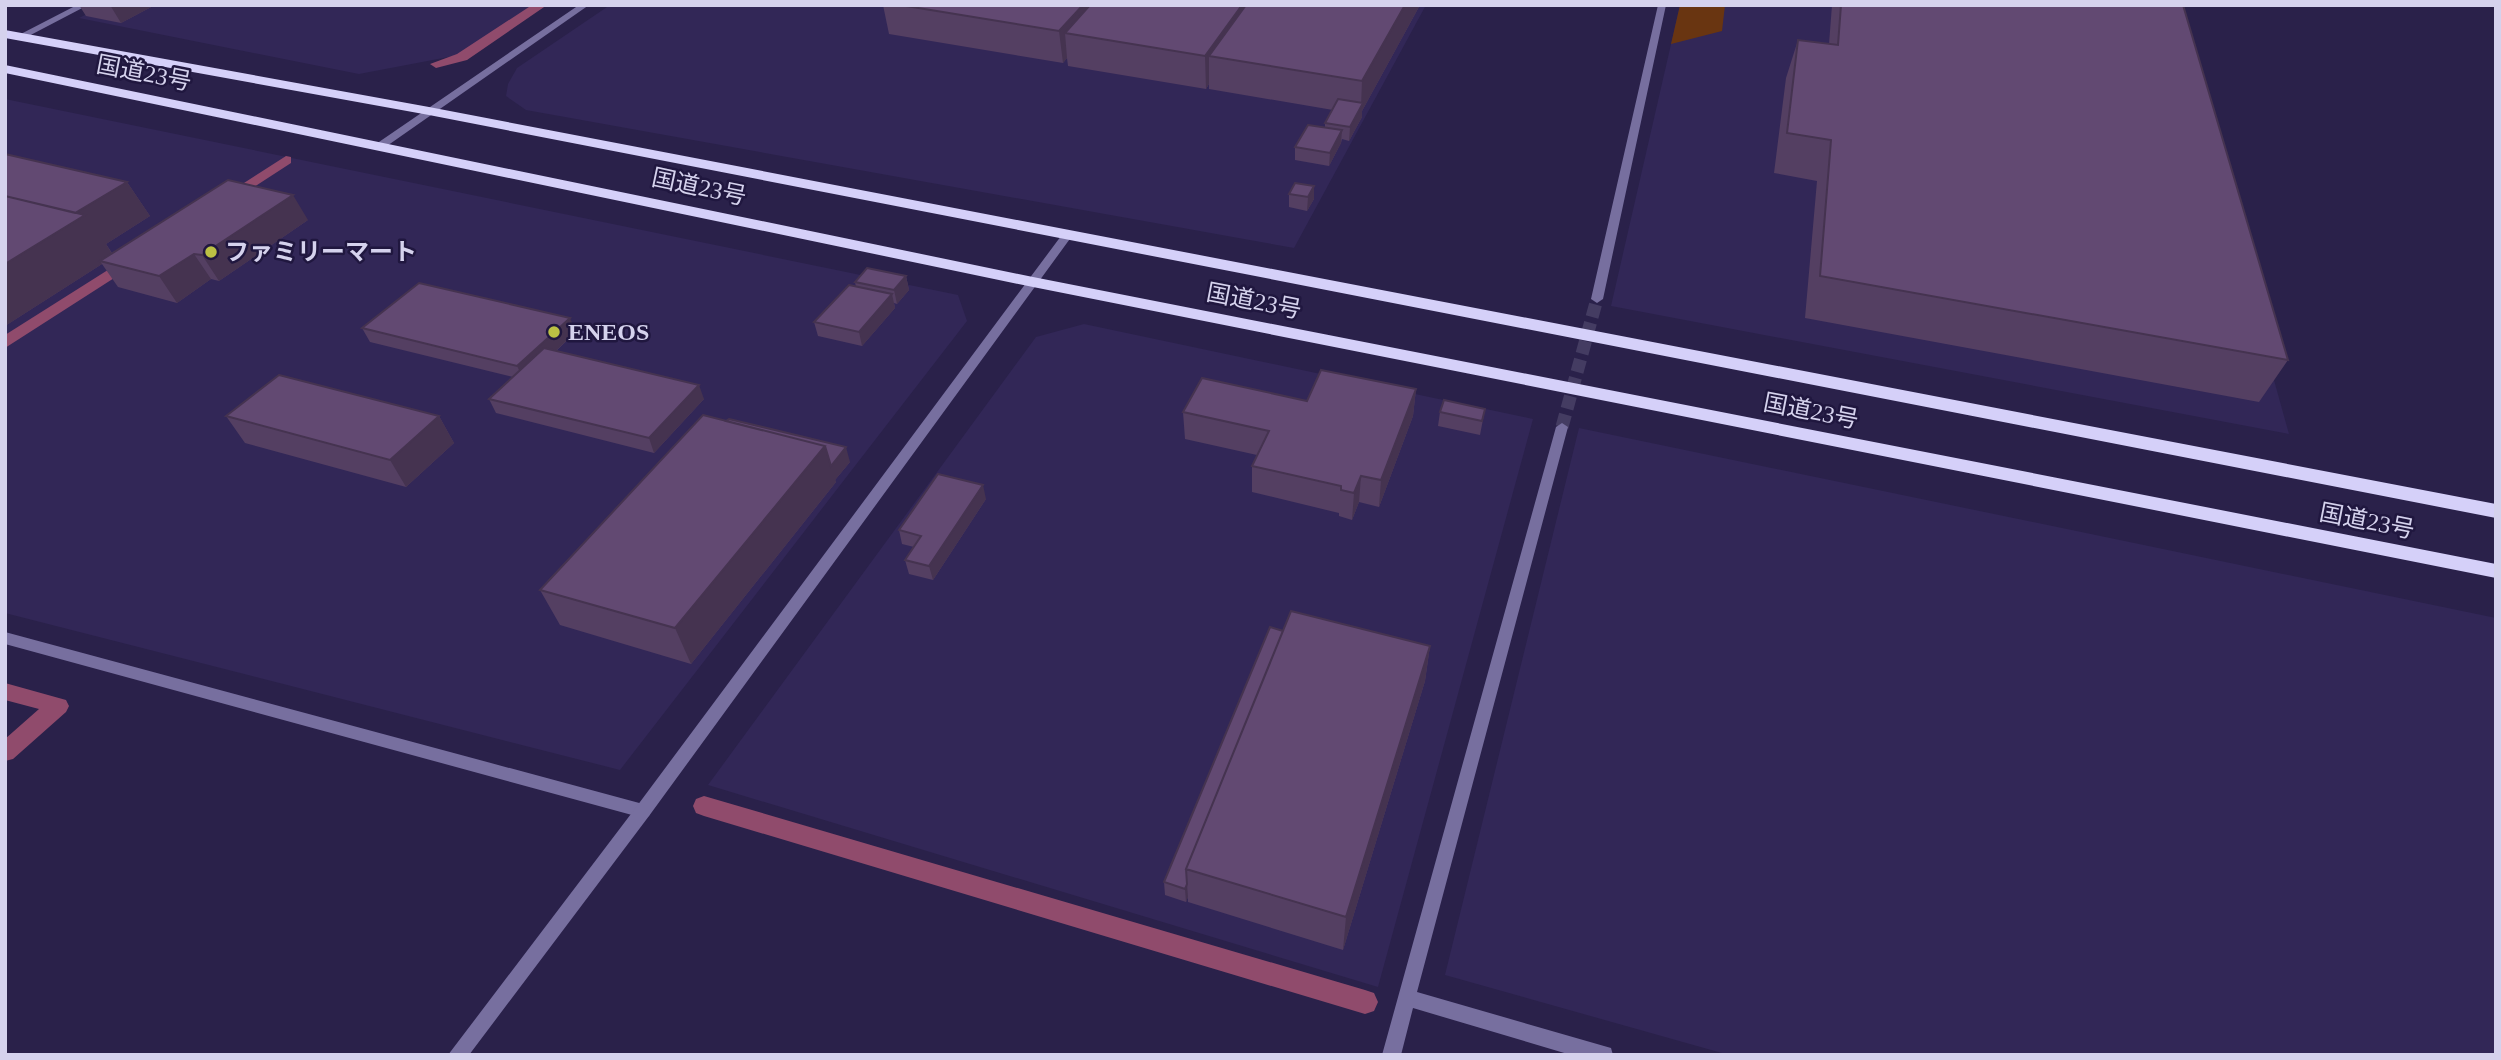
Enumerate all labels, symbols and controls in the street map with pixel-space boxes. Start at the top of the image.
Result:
street label: 国道23号 [94,51,194,95]
street label: 国道23号 [649,164,749,210]
place label: ファミリーマート [225,239,417,265]
marker: ファミリーマート [203,244,219,260]
street label: 国道23号 [1204,279,1304,323]
place label: ENEOS [568,319,649,345]
marker: ENEOS [546,324,562,340]
street label: 国道23号 [1761,389,1861,433]
street label: 国道23号 [2317,499,2417,543]

